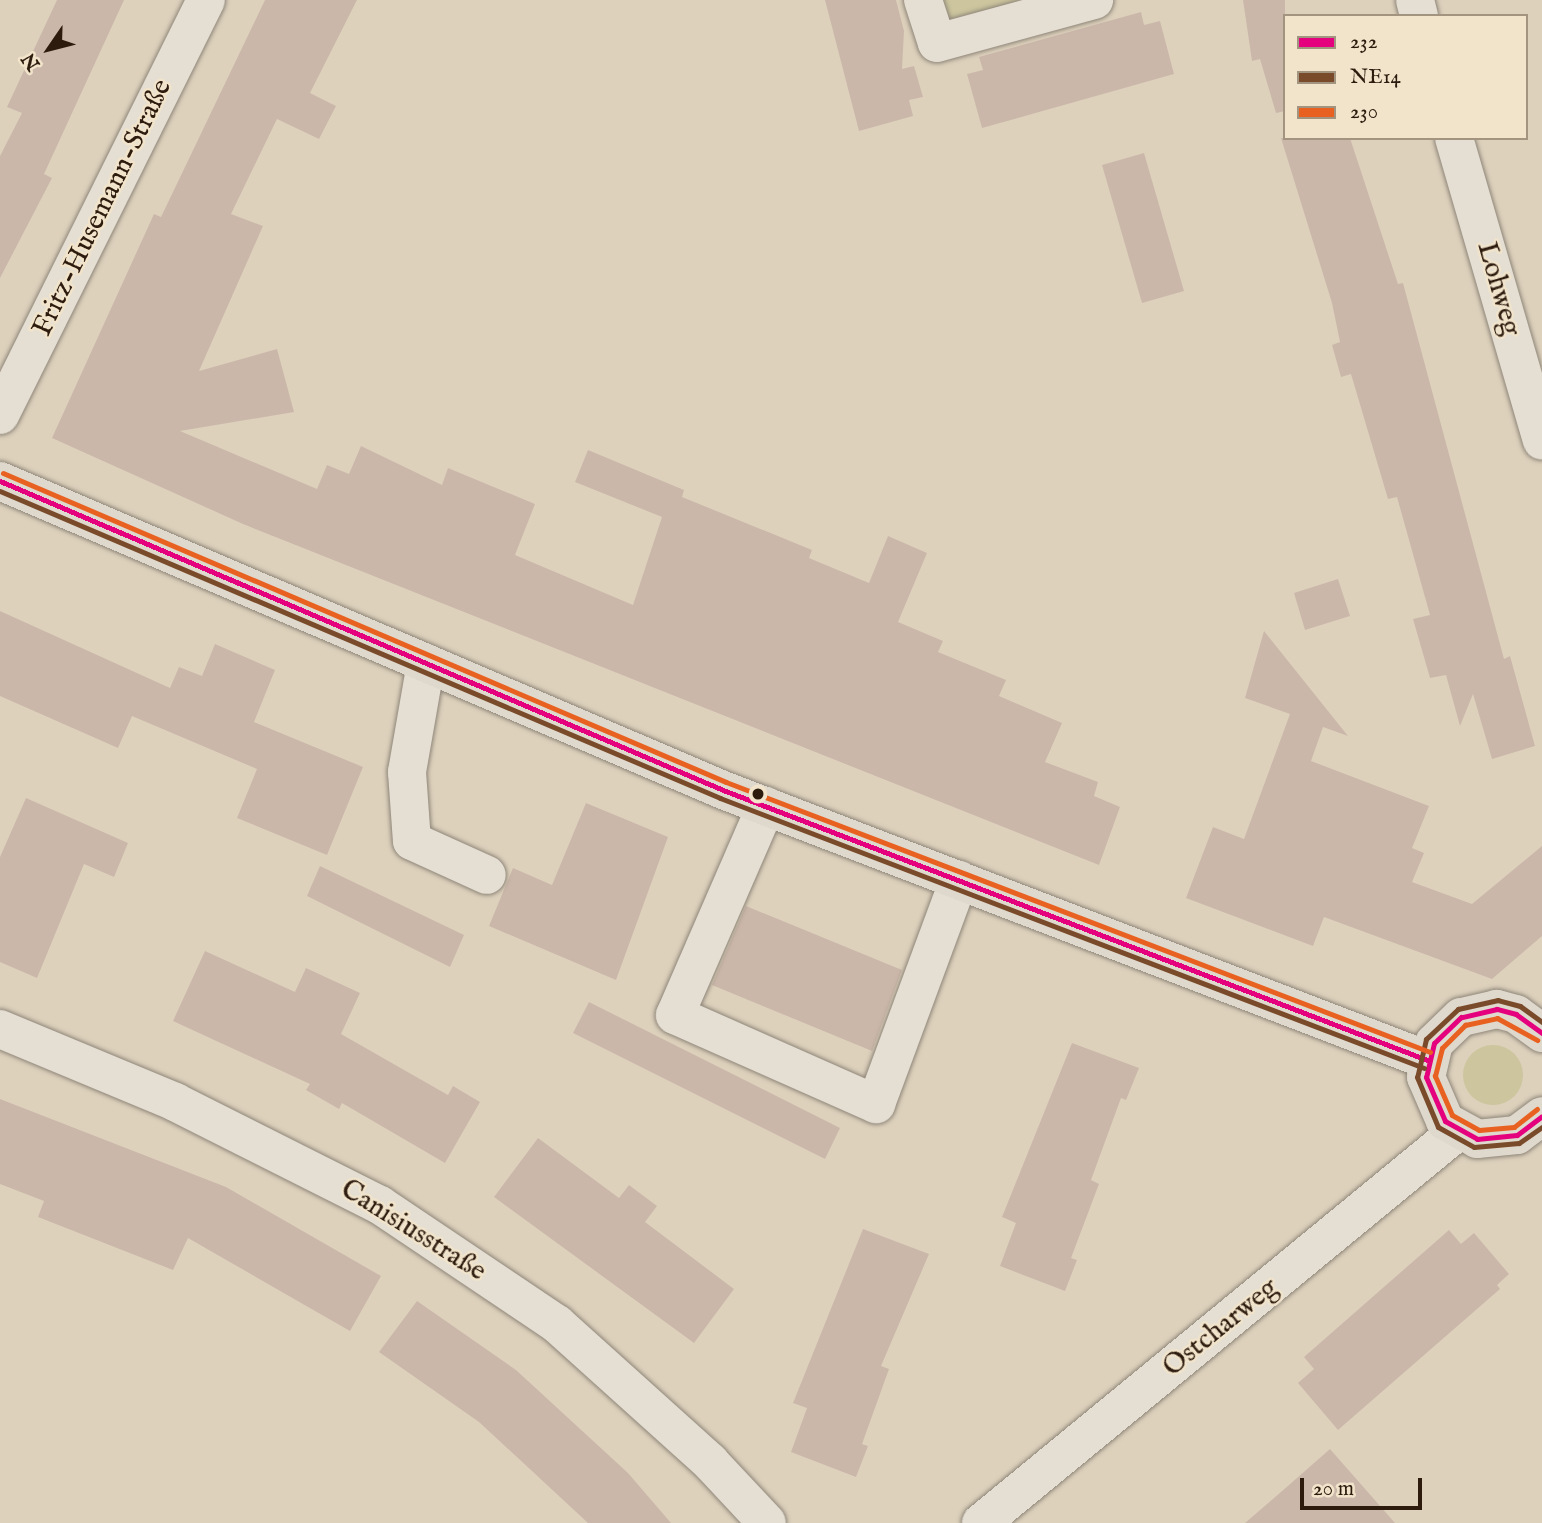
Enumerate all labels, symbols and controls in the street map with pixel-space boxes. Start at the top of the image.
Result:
north arrow [14,14,84,84]
legend [1283,14,1528,140]
text: 232 [1350,29,1378,56]
text: N [17,47,46,75]
text: NE14 [1350,64,1401,91]
street label: Fritz-Husemann-Straße [26,74,180,342]
text: 230 [1350,99,1378,126]
street label: Lohweg [1469,238,1527,340]
unlabelled marker [751,787,765,801]
street label: Canisiusstraße [334,1173,492,1289]
street label: Ostcharweg [1157,1271,1285,1385]
scale bar [1304,1464,1426,1508]
text: 20 m [1313,1476,1354,1503]

